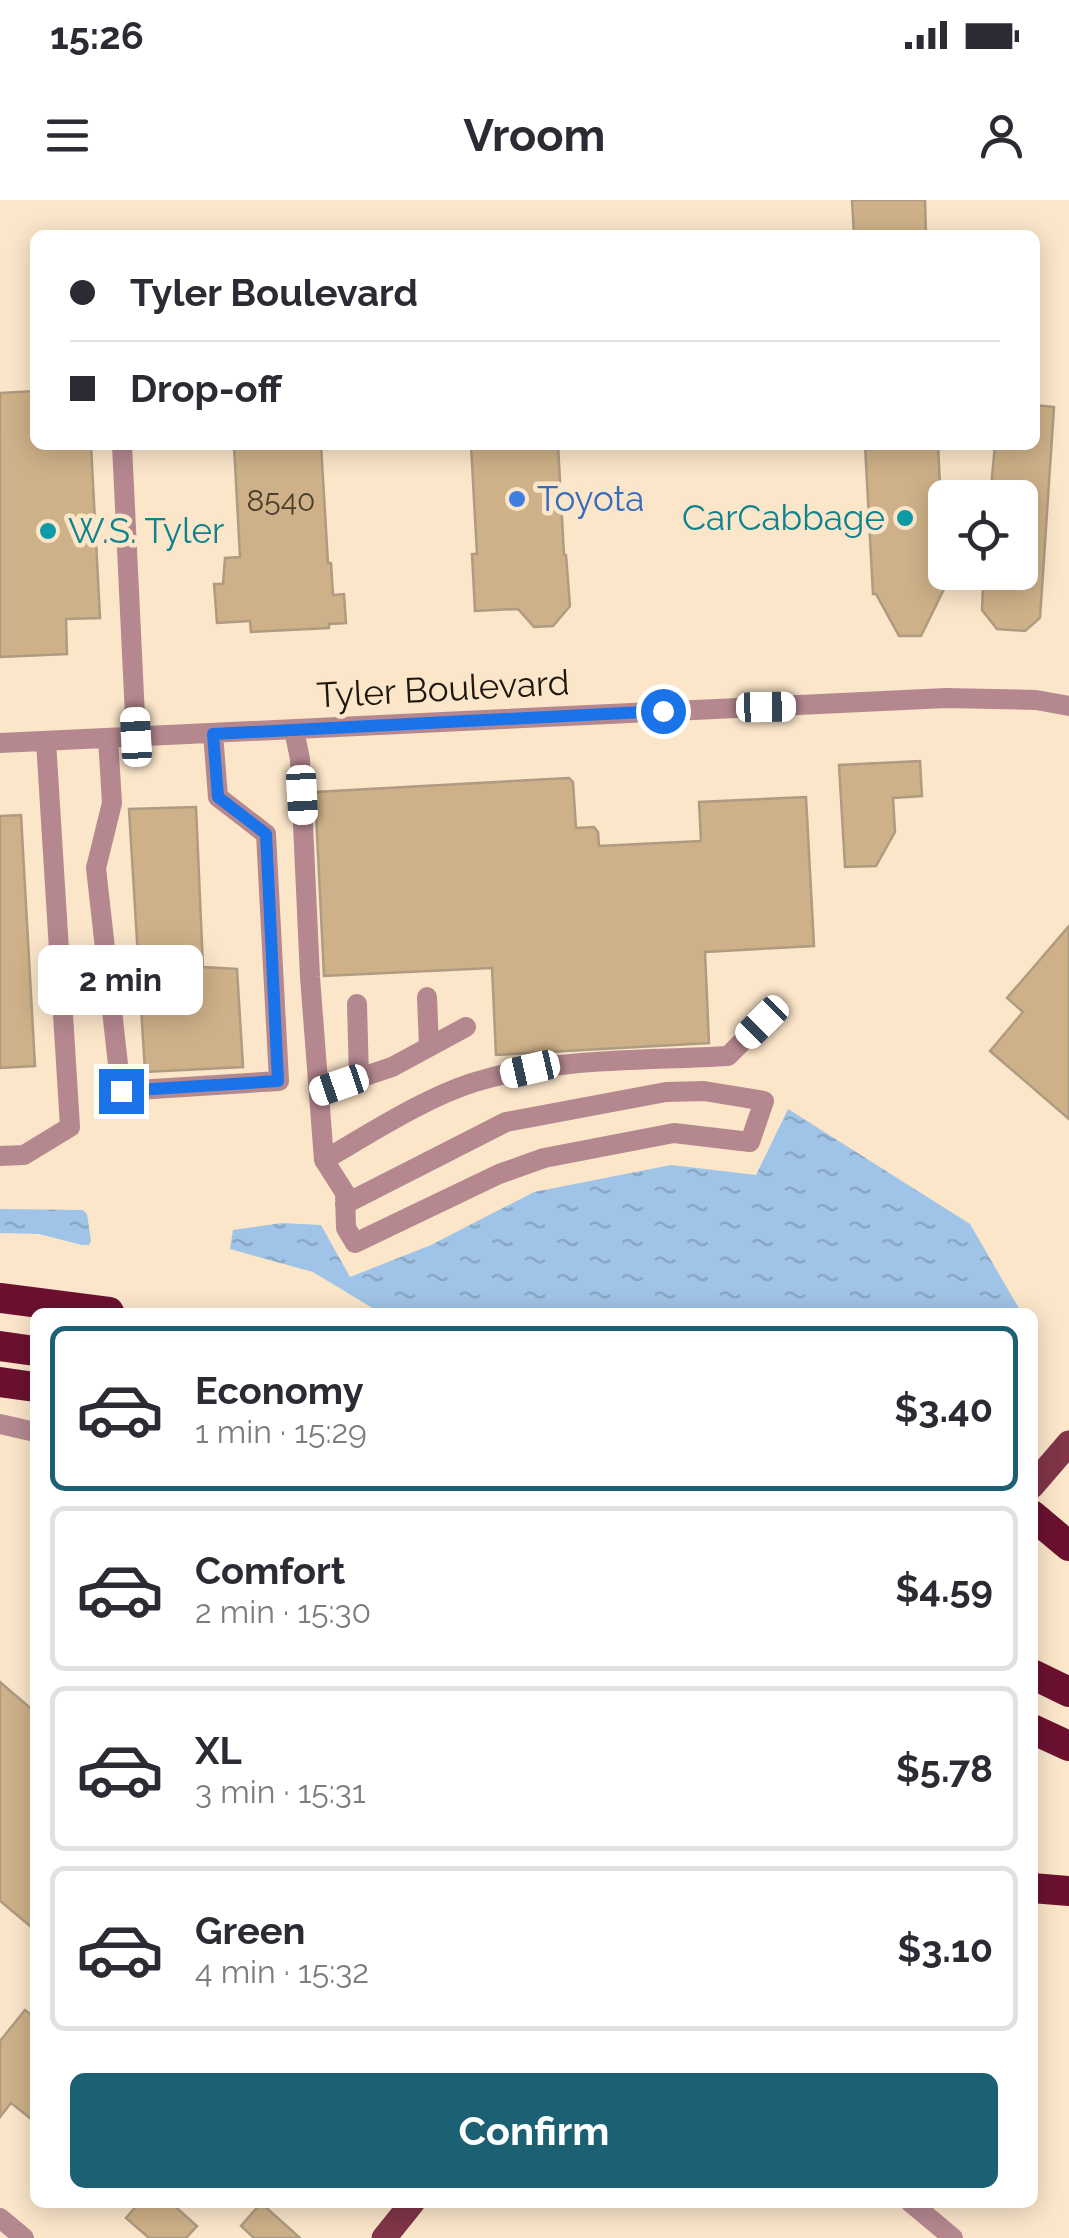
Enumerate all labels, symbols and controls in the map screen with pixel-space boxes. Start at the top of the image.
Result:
text: 15:26 [50,13,144,58]
icon: menu [40,108,95,163]
icon: person [974,108,1029,163]
text: Vroom [463,109,606,162]
text: Tyler Boulevard [130,270,418,315]
text: Drop-off [130,366,282,411]
place label: Toyota [537,478,644,519]
map controls [928,480,1038,590]
button: locate [928,480,1038,590]
house number: 8540 [247,483,315,518]
marker: Toyota [506,488,528,510]
place label: CarCabbage [682,497,885,538]
marker: CarCabbage [894,507,916,529]
place label: W.S. Tyler [68,510,224,551]
marker: W.S. Tyler [37,520,59,542]
street label: Tyler Boulevard [315,661,571,716]
route start [641,689,686,734]
car [736,691,796,723]
car [119,706,153,768]
car [285,764,319,826]
callout: 2 min [38,946,204,1016]
text: 2 min [79,961,162,998]
car [730,990,794,1054]
car [497,1048,563,1090]
car [306,1061,372,1109]
route end [99,1069,144,1114]
icon: car [75,1364,165,1454]
text: Economy [195,1368,364,1413]
text: $3.40 [894,1386,993,1431]
text: 1 min · 15:29 [195,1413,367,1450]
icon: car [75,1544,165,1634]
text: Comfort [195,1548,345,1593]
text: $4.59 [895,1566,993,1611]
text: 2 min · 15:30 [195,1593,371,1630]
icon: car [75,1724,165,1814]
text: XL [195,1728,242,1773]
text: $5.78 [896,1746,993,1791]
text: 3 min · 15:31 [195,1773,366,1810]
icon: car [75,1904,165,1994]
text: Green [195,1908,305,1953]
text: $3.10 [897,1926,993,1971]
text: 4 min · 15:32 [195,1953,369,1990]
button: Confirm [70,2073,998,2188]

